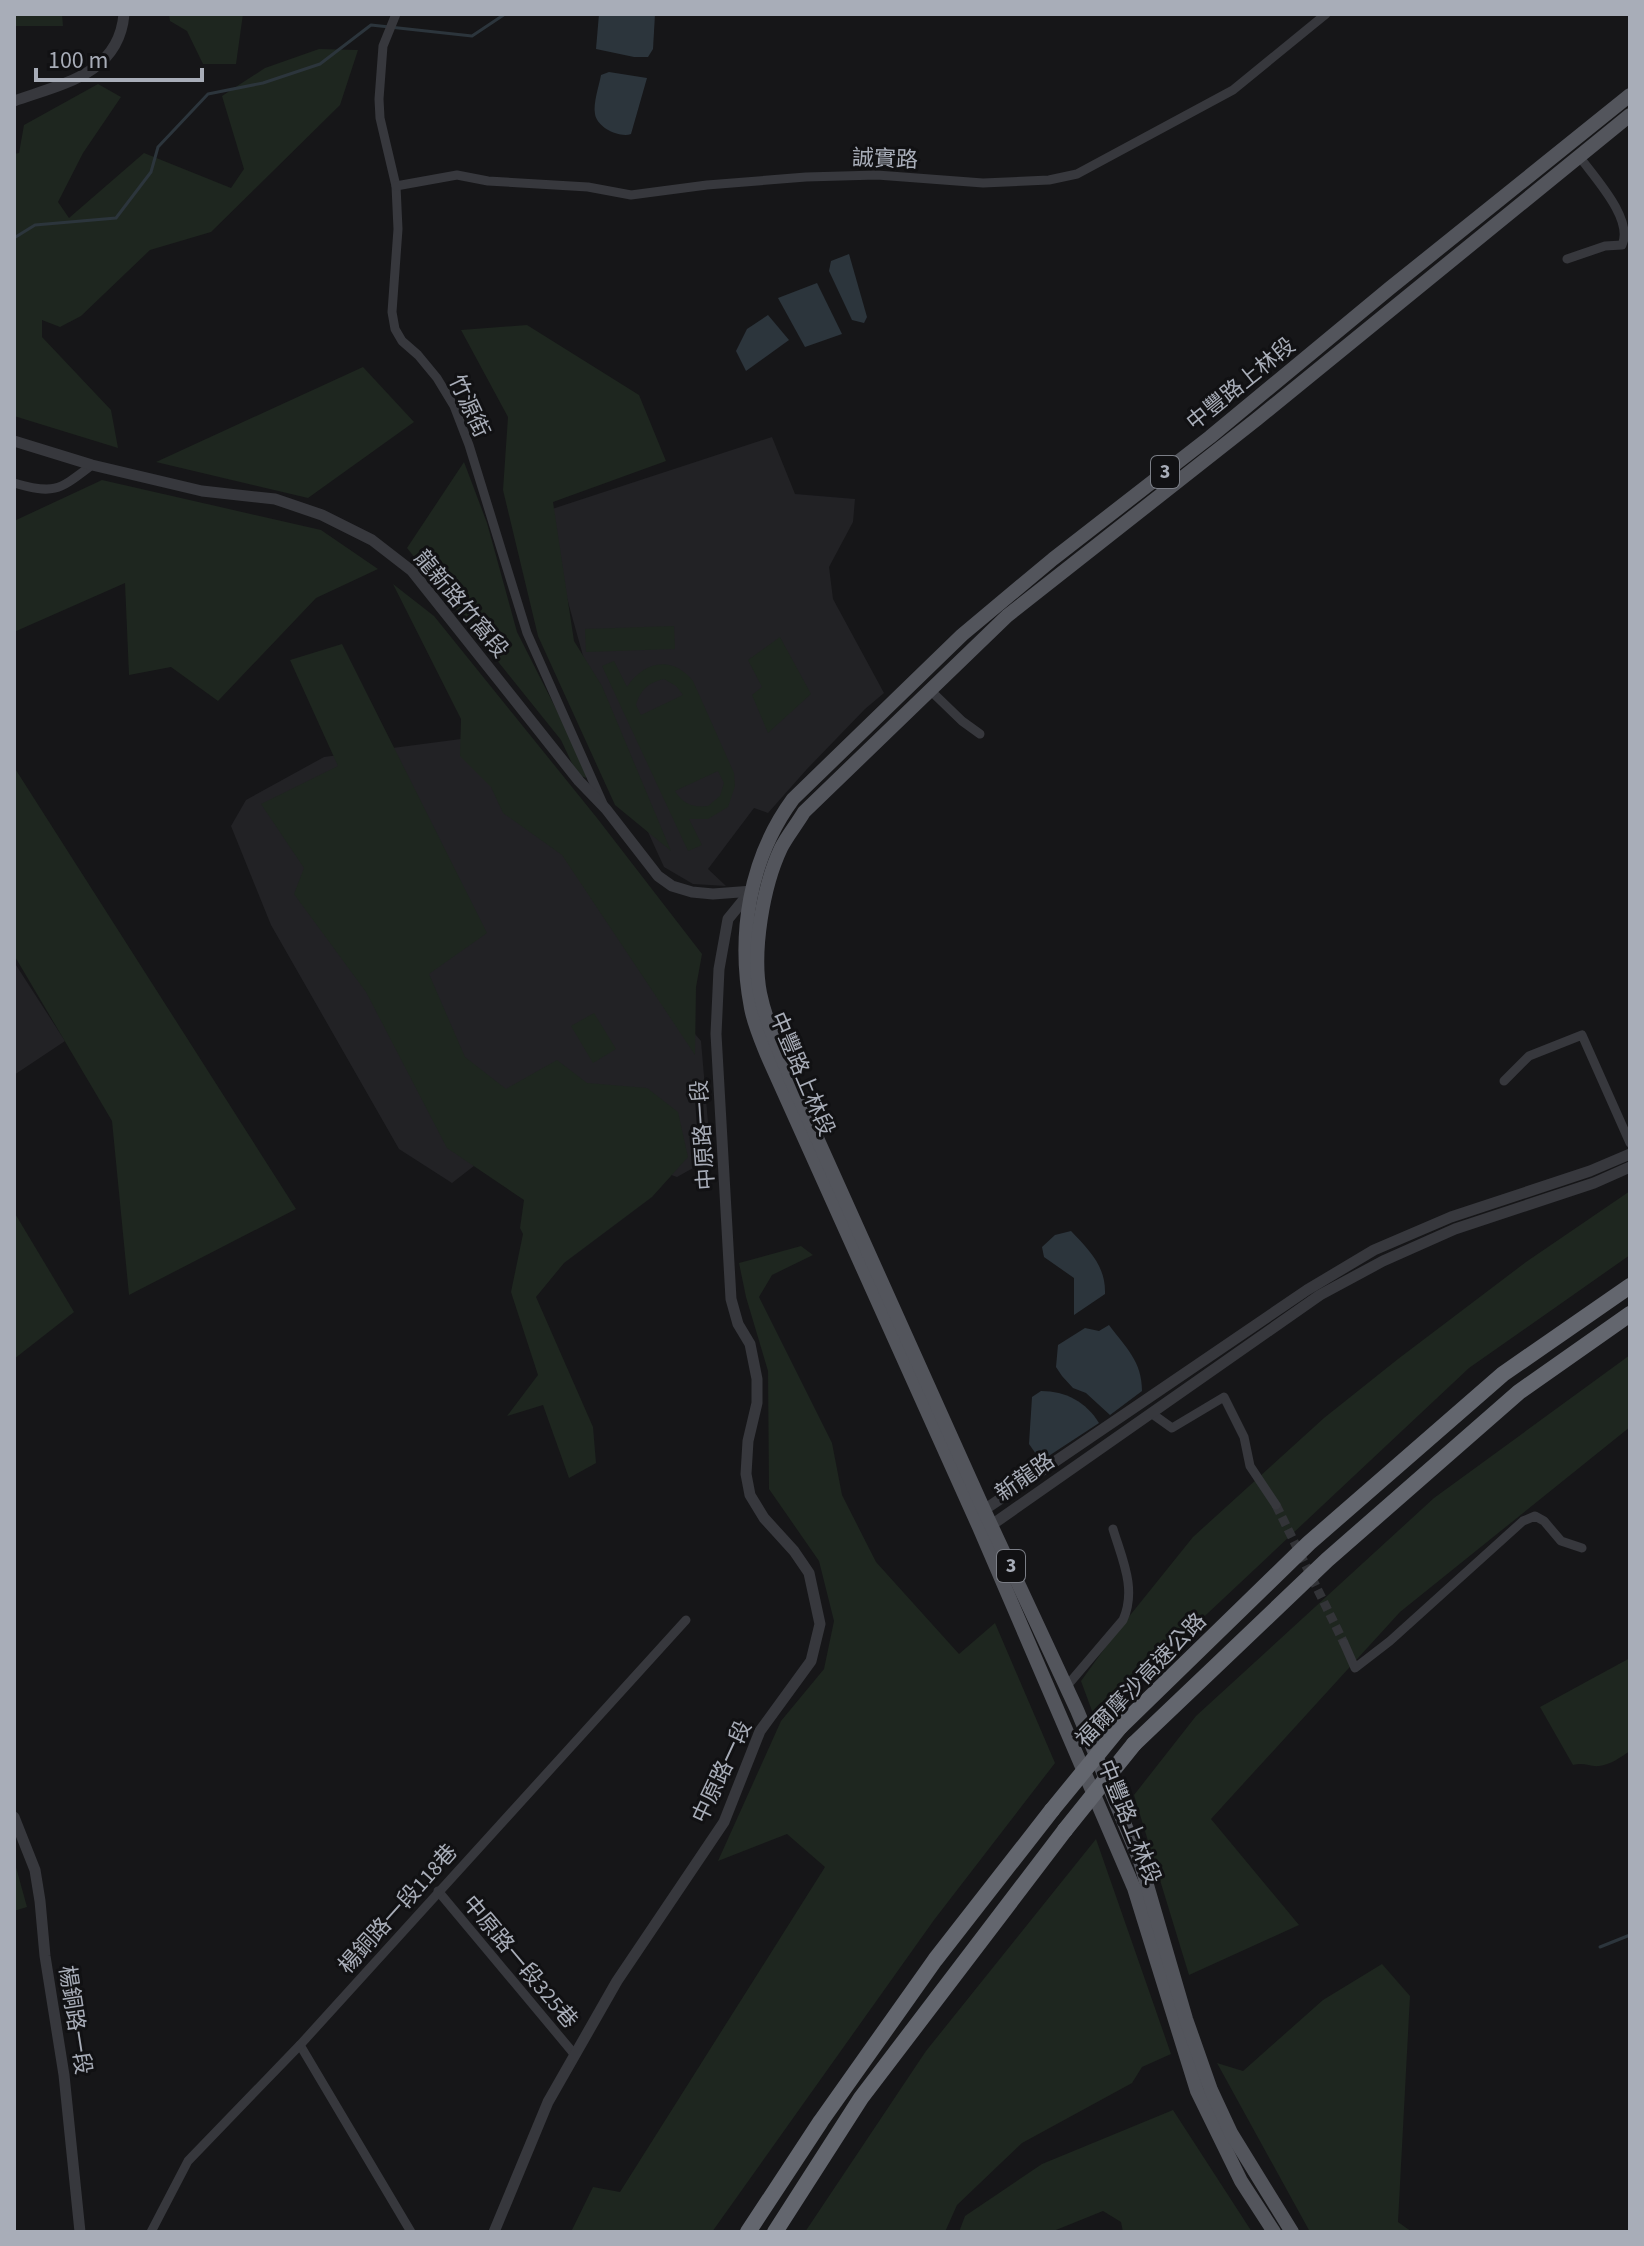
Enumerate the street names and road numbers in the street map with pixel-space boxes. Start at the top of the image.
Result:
street label: 誠實路 [851,142,919,176]
street label: 中豐路上林段 [1180,330,1302,438]
street label: 竹源街 [441,369,497,443]
road number: 3 [1151,456,1179,488]
street label: 龍新路竹窩段 [406,543,516,665]
street label: 中豐路上林段 [761,1007,843,1141]
street label: 中原路一段 [683,1079,723,1191]
street label: 新龍路 [989,1445,1061,1509]
road number: 3 [997,1550,1025,1582]
street label: 福爾摩沙高速公路 [1068,1606,1214,1754]
street label: 中原路一段 [684,1715,760,1829]
street label: 中豐路上林段 [1089,1755,1169,1889]
street label: 楊銅路一段118巷 [331,1837,465,1981]
street label: 中原路一段325巷 [455,1889,585,2035]
street label: 楊銅路一段 [51,1963,99,2077]

